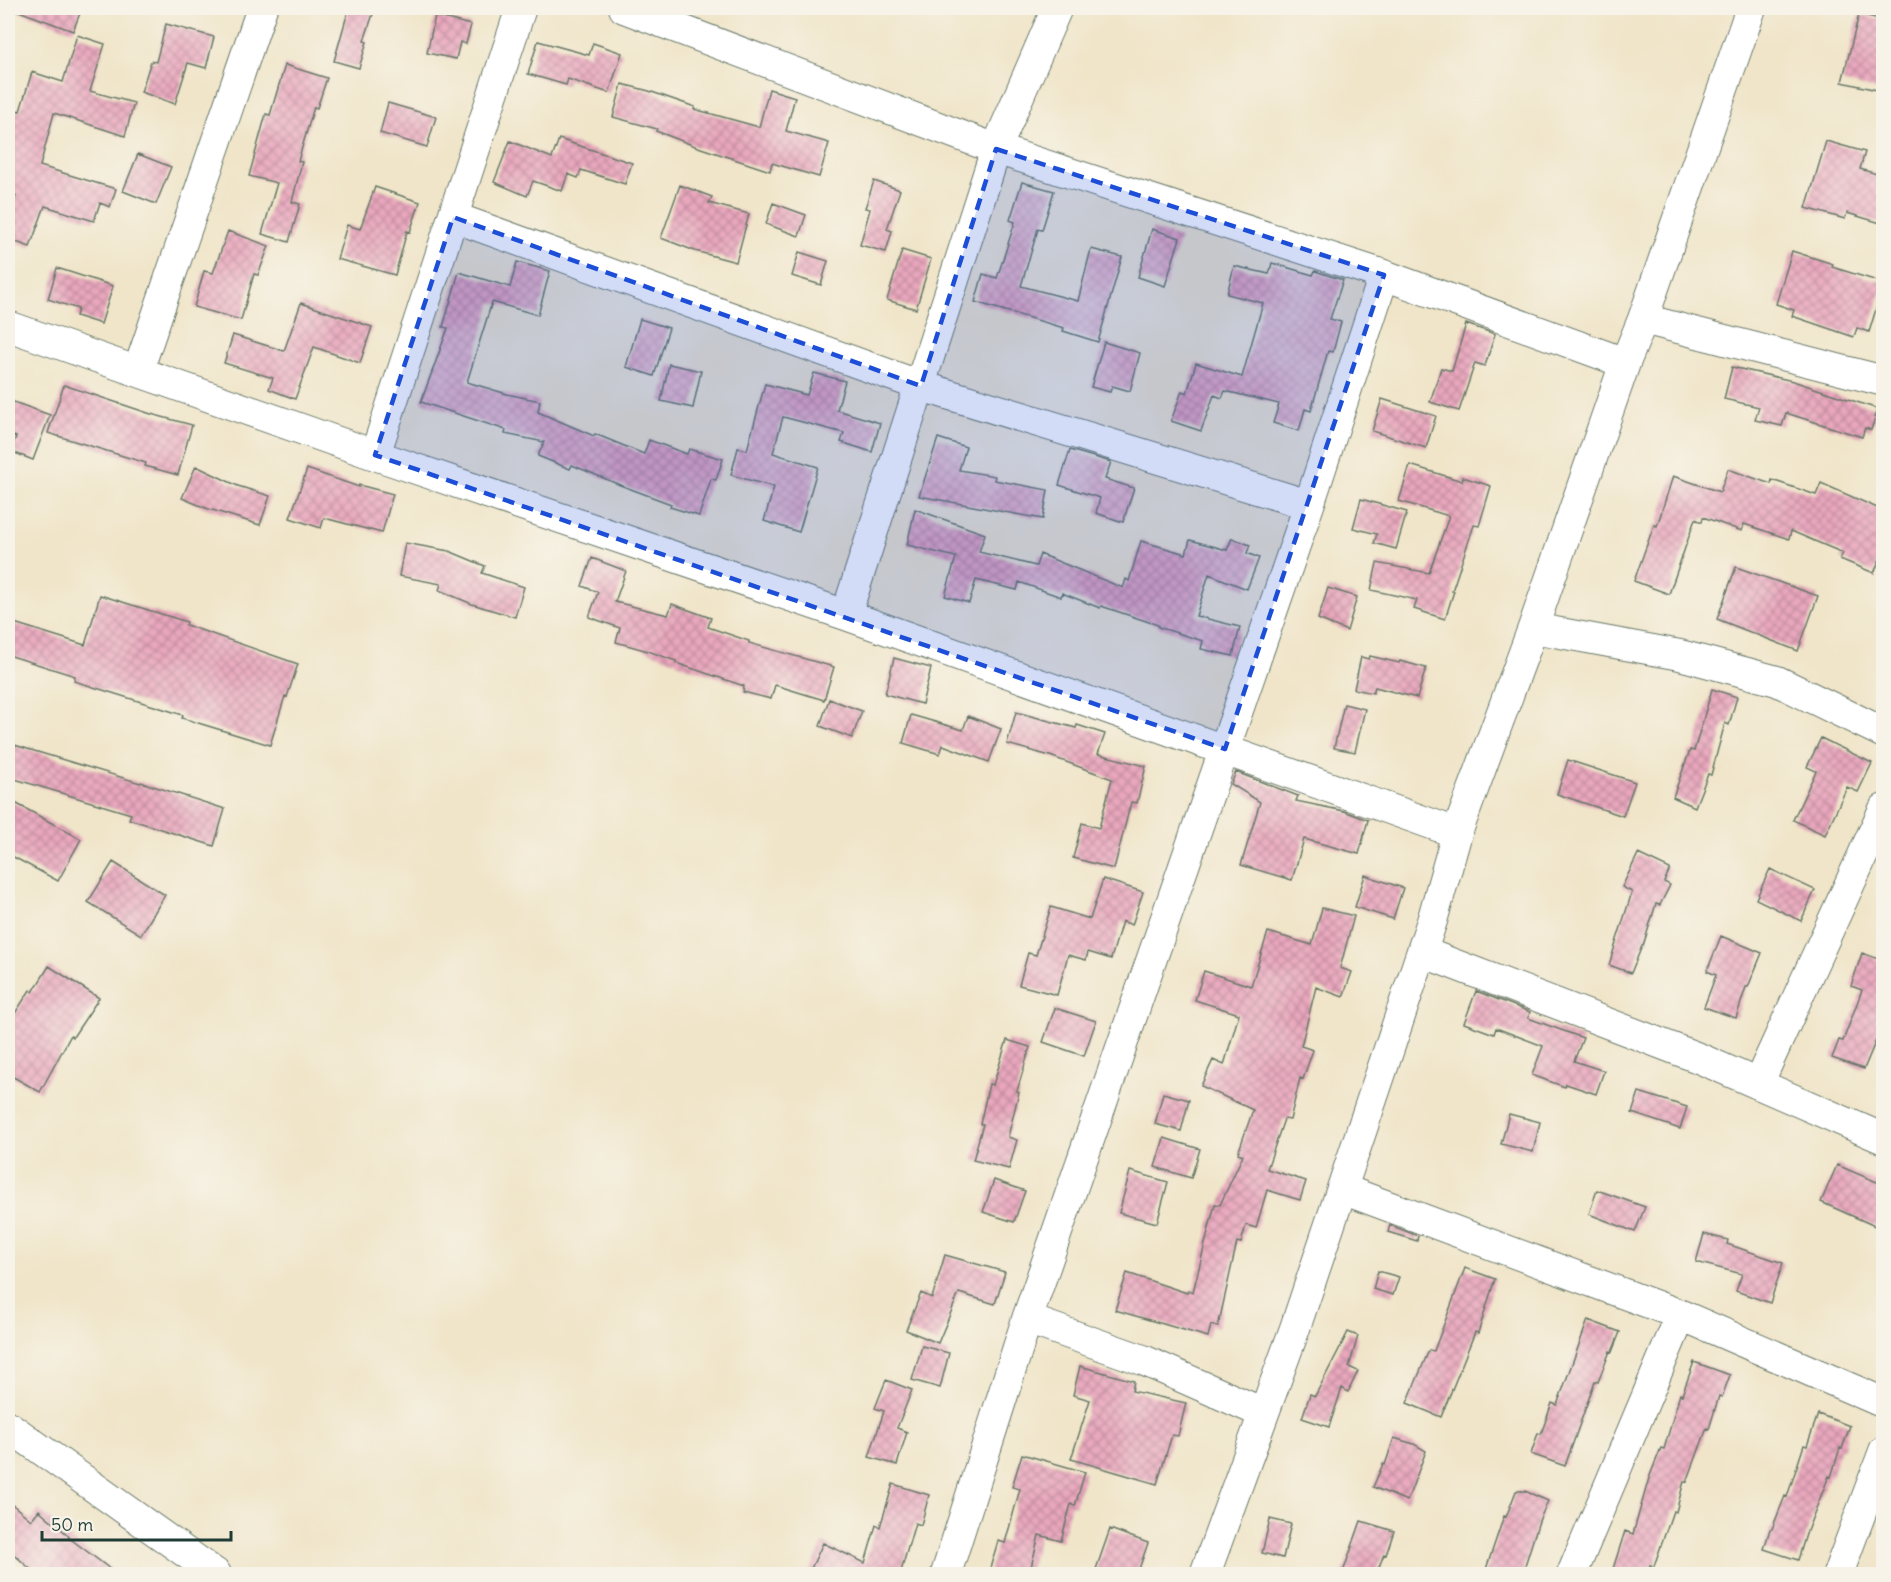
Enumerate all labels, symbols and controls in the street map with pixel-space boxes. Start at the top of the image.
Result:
scale bar [42,1504,231,1542]
text: 50 m [51,1513,93,1536]

